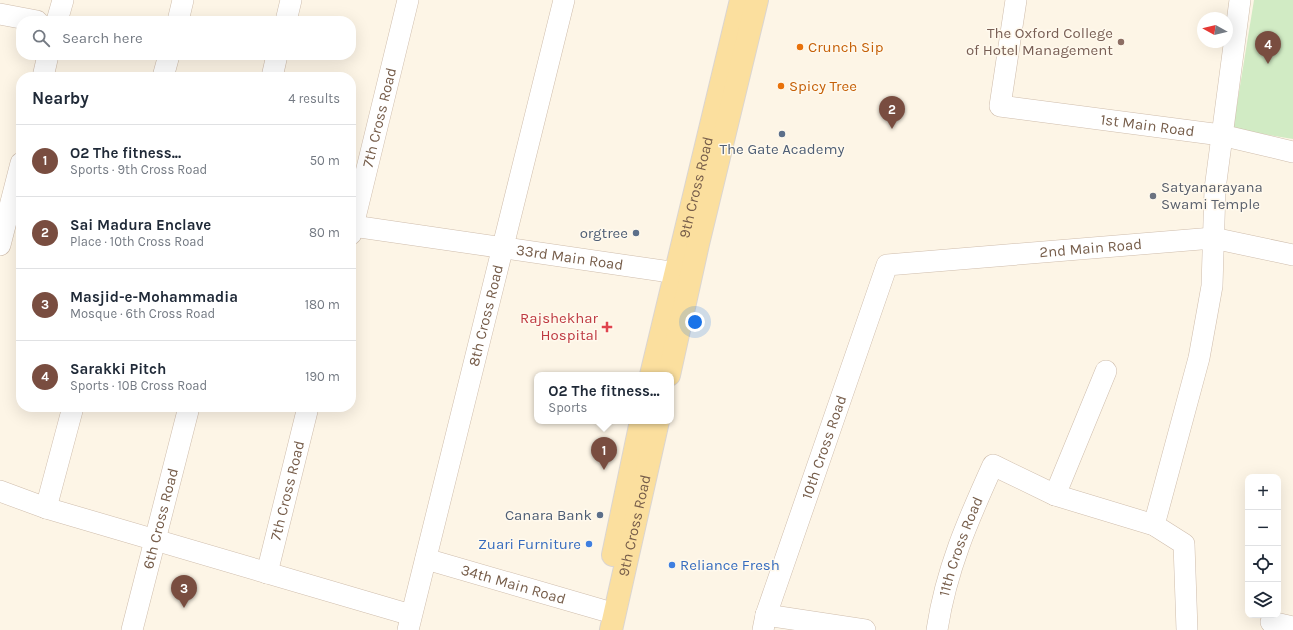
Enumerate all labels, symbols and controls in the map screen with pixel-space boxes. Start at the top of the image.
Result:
north arrow [1197,12,1233,48]
search box [16,16,356,60]
place label: The Oxford College of Hotel Management [966,24,1113,59]
icon: search [30,27,52,49]
text: Search here [62,29,143,47]
pin: 4 [1255,31,1281,64]
marker: The Oxford College of Hotel Management [1116,37,1126,47]
place label: Crunch Sip [808,38,883,56]
marker: Crunch Sip [795,42,805,52]
street label: 7th Cross Road [359,66,400,169]
place label: Spicy Tree [789,77,857,95]
marker: Spicy Tree [776,81,786,91]
text: Nearby [32,88,89,108]
text: 4 results [288,91,340,106]
pin: 2 [879,96,905,129]
street label: 1st Main Road [1099,110,1196,140]
marker: The Gate Academy [777,129,787,139]
street label: 9th Cross Road [675,135,717,240]
place label: The Gate Academy [720,140,844,158]
text: O2 The fitness... [70,144,181,162]
text: 1 [43,153,47,168]
text: 50 m [310,153,340,168]
text: Sports · 9th Cross Road [70,162,207,177]
place label: Satyanarayana Swami Temple [1161,178,1263,213]
marker: Satyanarayana Swami Temple [1148,191,1158,201]
text: Sai Madura Enclave [70,216,211,234]
place label: orgtree [580,224,628,242]
text: 2 [41,225,49,240]
text: 80 m [309,225,340,240]
marker: orgtree [631,228,641,238]
text: Place · 10th Cross Road [70,234,204,249]
street label: 2nd Main Road [1039,235,1143,261]
street label: 33rd Main Road [515,241,625,274]
street label: 8th Cross Road [465,263,507,368]
text: Masjid-e-Mohammadia [70,288,238,306]
text: 3 [41,297,49,312]
text: 180 m [305,297,340,312]
text: Mosque · 6th Cross Road [70,306,215,321]
place label: Rajshekhar Hospital [520,309,599,344]
your location [685,312,705,332]
marker: Rajshekhar Hospital [601,321,613,333]
text: Sarakki Pitch [70,360,166,378]
text: 4 [41,369,49,384]
text: 190 m [305,369,340,384]
popup [534,372,674,424]
text: Sports · 10B Cross Road [70,378,207,393]
text: O2 The fitness... [548,382,660,400]
street label: 10th Cross Road [798,393,850,501]
text: Sports [548,400,587,415]
pin: 1 [591,437,617,470]
street label: 7th Cross Road [266,439,308,542]
street label: 6th Cross Road [139,466,182,571]
street label: 9th Cross Road [614,473,655,578]
map controls [1245,474,1281,618]
button: + [1245,474,1281,510]
street label: 11th Cross Road [935,494,987,598]
place label: Canara Bank [505,506,592,524]
marker: Canara Bank [595,510,605,520]
button: − [1245,510,1281,546]
place label: Zuari Furniture [478,535,581,553]
marker: Zuari Furniture [584,539,594,549]
button: locate [1245,546,1281,582]
place label: Reliance Fresh [680,556,780,574]
marker: Reliance Fresh [667,560,677,570]
street label: 34th Main Road [459,561,568,608]
pin: 3 [171,575,197,608]
button: layers [1245,582,1281,618]

